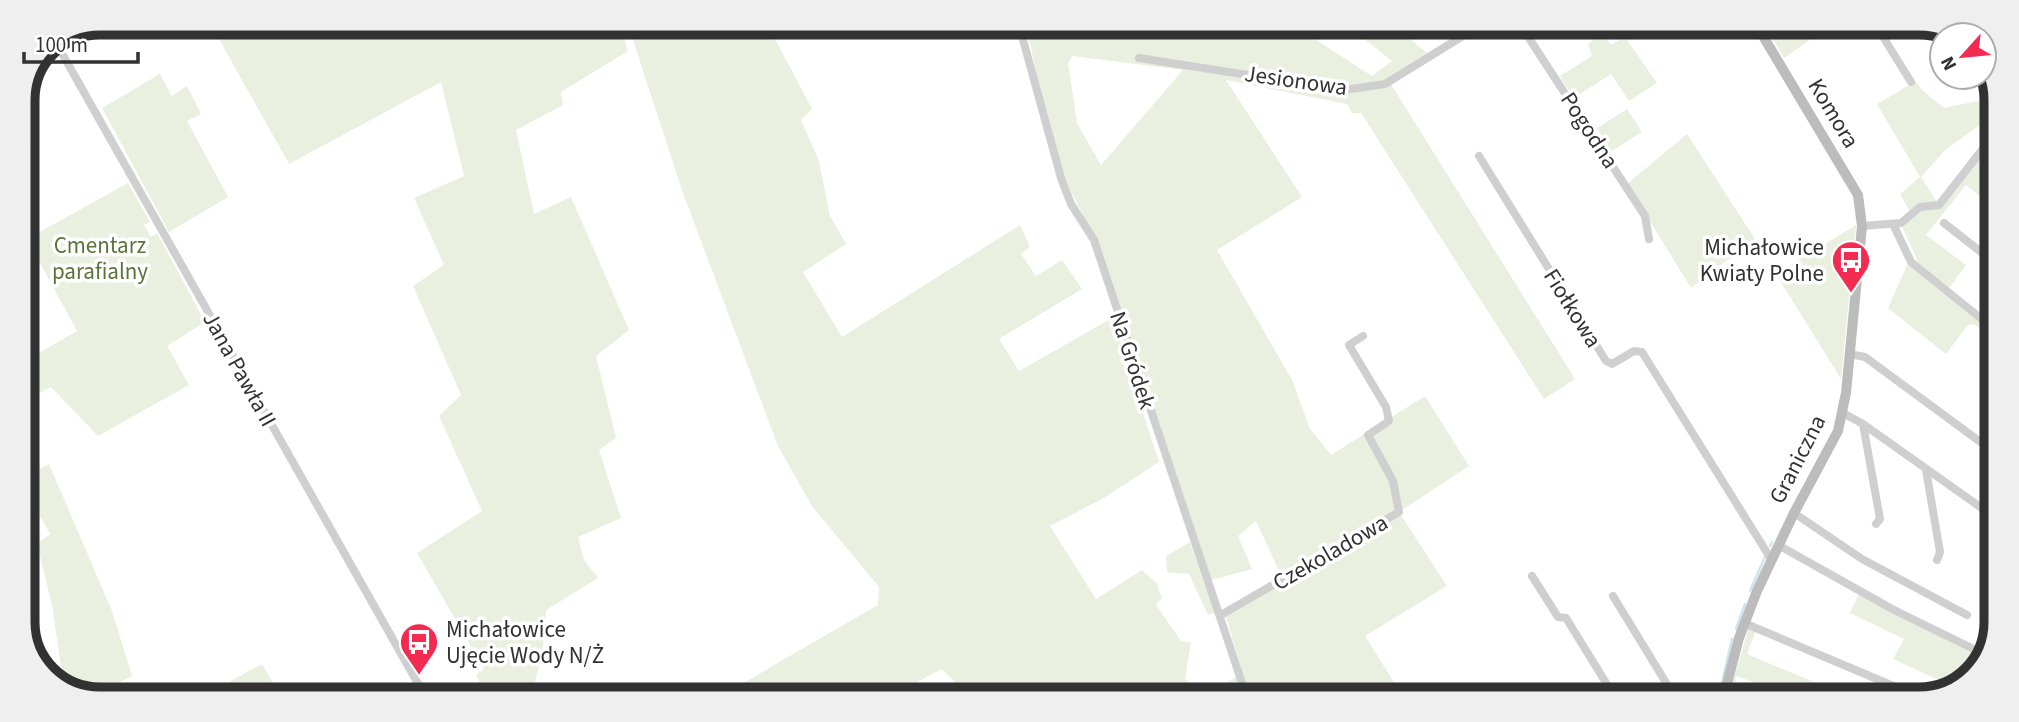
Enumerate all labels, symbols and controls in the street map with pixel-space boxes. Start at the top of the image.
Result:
scale bar [24,21,138,65]
north arrow [1928,21,1998,91]
text: 100 m [35,30,88,60]
text: N [1934,51,1964,75]
street label: Jesionowa [1243,57,1349,104]
street label: Komora [1800,72,1867,154]
street label: Pogodna [1552,85,1627,175]
park label: Cmentarz parafialny [52,229,148,288]
place label: Michałowice Kwiaty Polne [1700,231,1824,290]
bus stop icon: Michałowice Kwiaty Polne [1830,239,1872,294]
street label: Fiołkowa [1535,262,1610,354]
street label: Jana Pawła II [194,306,285,433]
street label: Na Gródek [1101,307,1164,414]
street label: Graniczna [1761,409,1834,509]
street label: Czekoladowa [1267,506,1394,599]
place label: Michałowice Ujęcie Wody N/Ż [446,613,604,672]
bus stop icon: Michałowice Ujęcie Wody N/Ż [398,621,440,676]

